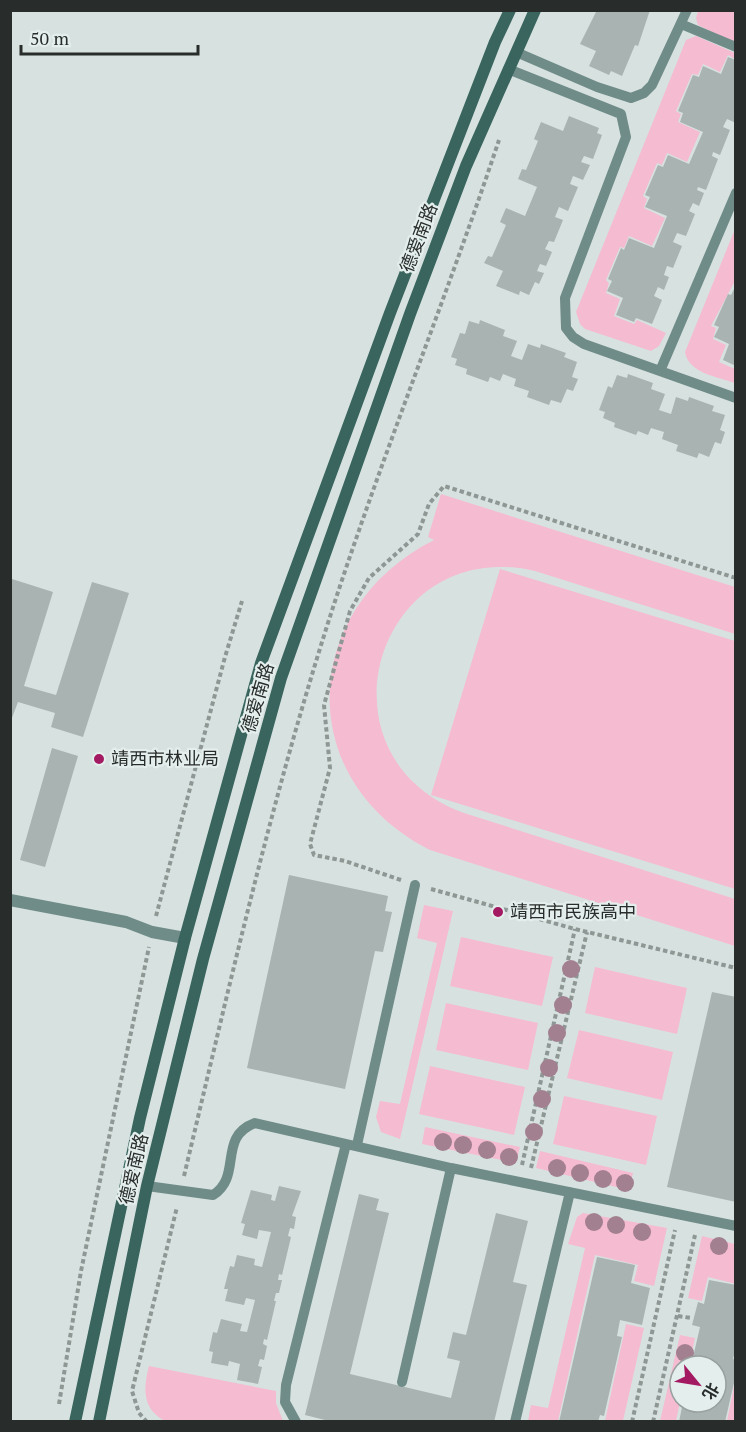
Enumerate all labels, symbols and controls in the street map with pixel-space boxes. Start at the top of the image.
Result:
scale bar [21,18,198,56]
text: 50 m [30,26,70,50]
street label: 德爱南路 [394,200,442,276]
street label: 德爱南路 [236,660,278,736]
place label: 靖西市林业局 [111,746,219,770]
marker: 靖西市林业局 [92,752,106,766]
place label: 靖西市民族高中 [510,899,636,923]
marker: 靖西市民族高中 [491,905,505,919]
street label: 德爱南路 [113,1131,153,1207]
north arrow [668,1354,728,1414]
text: 北 [697,1379,725,1404]

